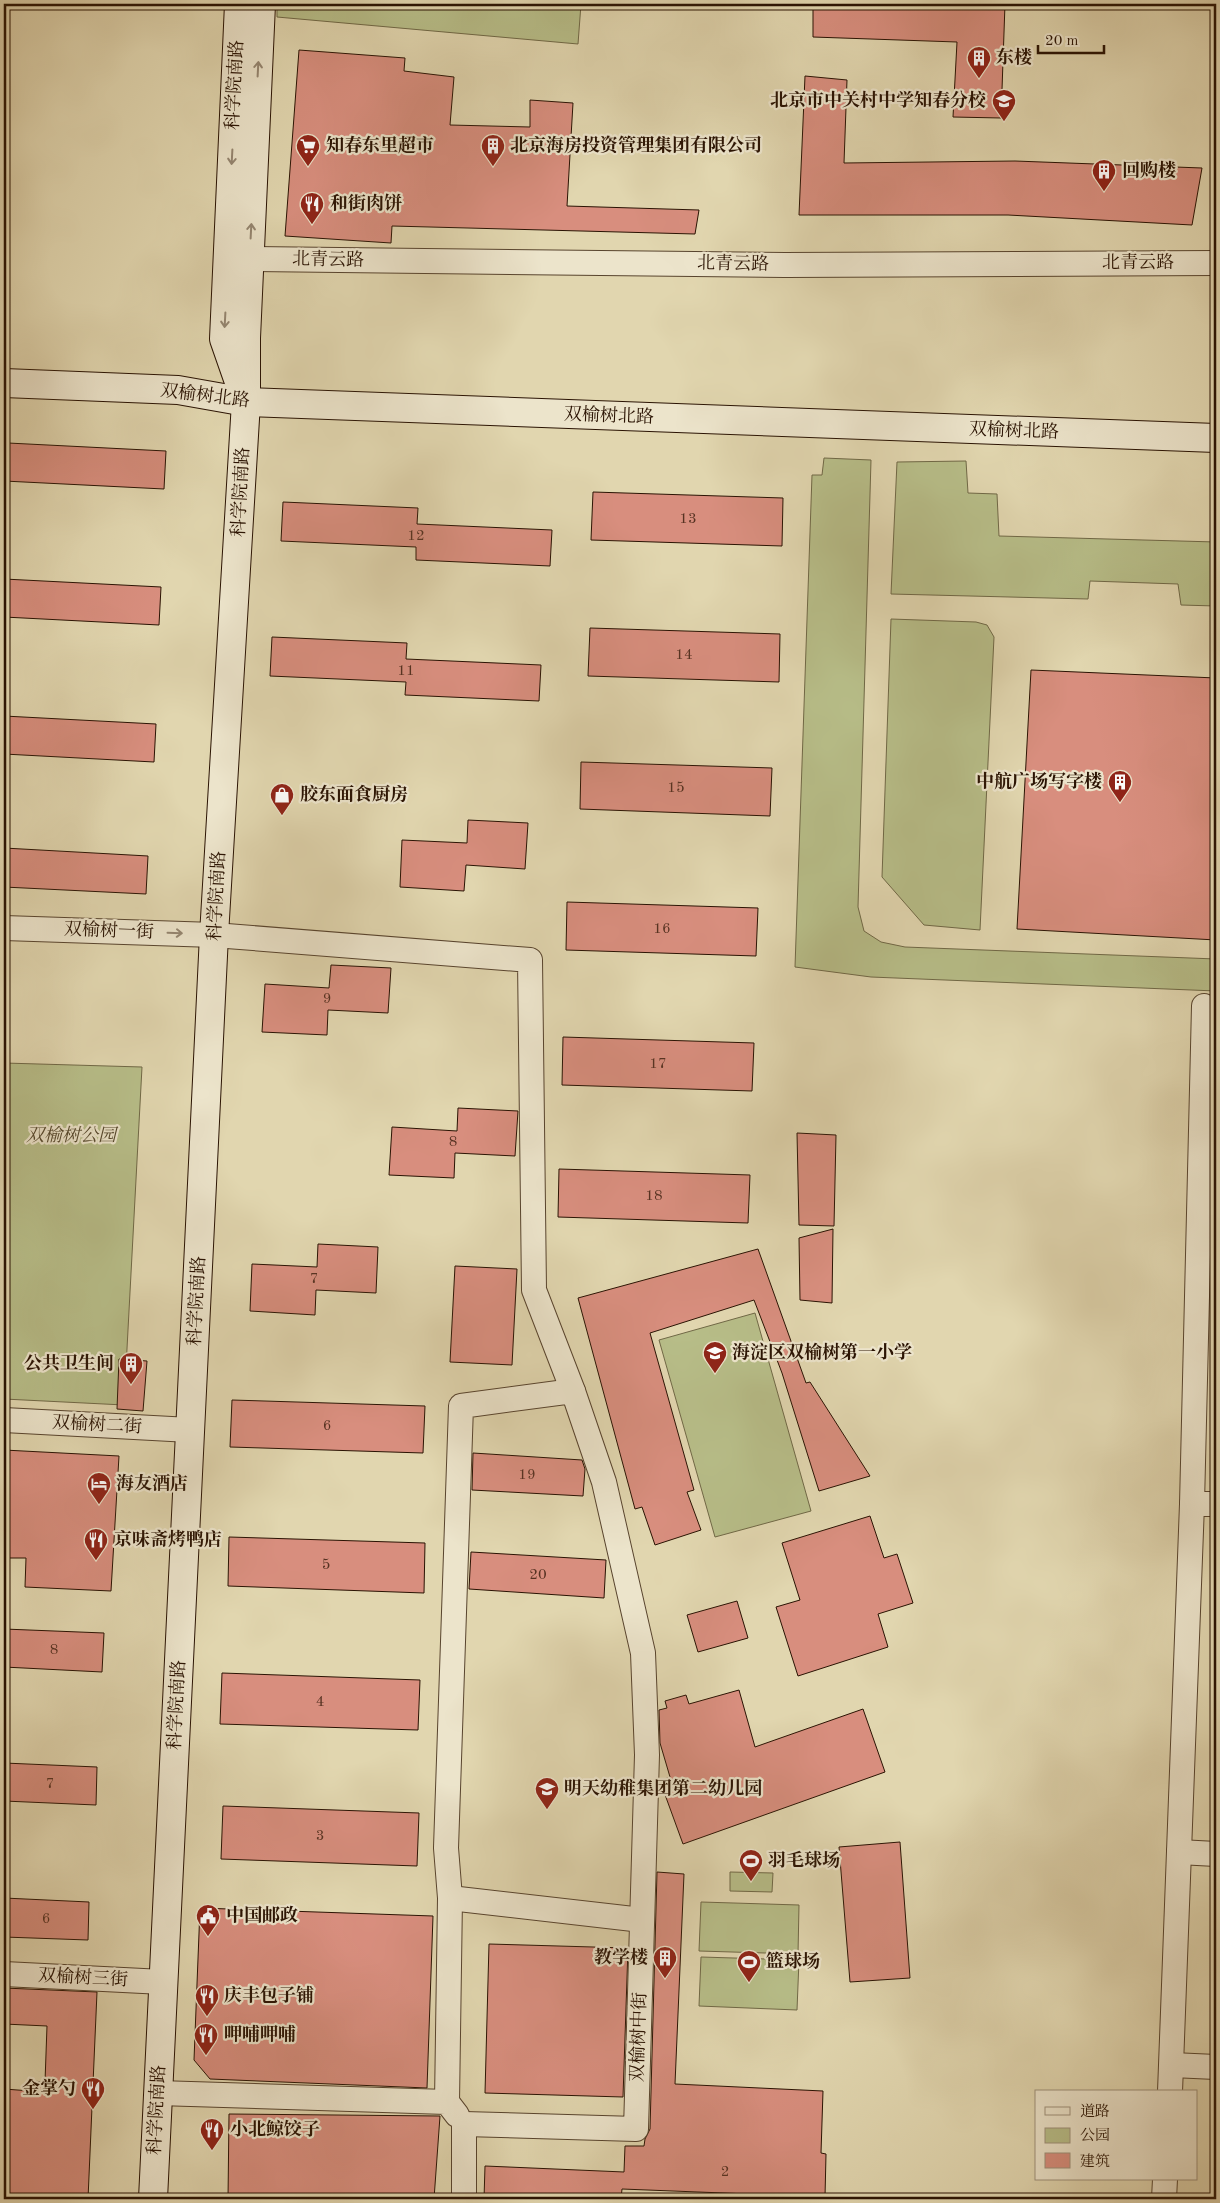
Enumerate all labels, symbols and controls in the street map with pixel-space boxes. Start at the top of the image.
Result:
scale bar [1038,22,1104,54]
text: 20 m [1045,34,1079,49]
street label: 科学院南路 [222,39,246,130]
building icon: 东楼 [966,45,992,79]
place label: 东楼 [996,47,1032,67]
one-way arrow [253,61,262,77]
school or university icon: 北京市中关村中学知春分校 [991,88,1017,122]
place label: 北京市中关村中学知春分校 [770,90,986,110]
supermarket icon: 知春东里超市 [295,133,321,167]
building icon: 北京海房投资管理集团有限公司 [480,133,506,167]
place label: 知春东里超市 [326,135,434,155]
place label: 北京海房投资管理集团有限公司 [510,135,762,155]
one-way arrow [228,149,237,165]
building icon: 回购楼 [1091,158,1117,192]
place label: 回购楼 [1122,160,1176,180]
restaurant icon: 和街肉饼 [299,191,325,225]
place label: 和街肉饼 [330,193,403,213]
one-way arrow [246,223,255,239]
street label: 北青云路 [292,248,364,270]
street label: 北青云路 [697,252,769,274]
street label: 北青云路 [1102,252,1174,272]
one-way arrow [220,311,229,327]
street label: 双榆树北路 [159,380,251,410]
street label: 双榆树北路 [564,403,654,427]
street label: 双榆树北路 [969,418,1059,442]
street label: 科学院南路 [228,446,252,537]
house number: 13 [679,512,697,527]
house number: 12 [407,529,425,544]
house number: 14 [675,648,693,663]
house number: 11 [397,664,415,679]
building icon: 中航广场写字楼 [1107,769,1133,803]
place label: 中航广场写字楼 [976,771,1102,791]
house number: 15 [667,781,685,796]
shop icon: 胶东面食厨房 [269,782,295,816]
place label: 胶东面食厨房 [300,784,408,804]
street label: 科学院南路 [204,850,228,941]
street label: 双榆树一街 [64,918,154,942]
house number: 16 [653,922,671,937]
one-way arrow [167,929,183,938]
house number: 9 [323,992,331,1007]
house number: 17 [649,1057,667,1072]
park label: 双榆树公园 [26,1125,119,1145]
house number: 8 [449,1135,457,1150]
house number: 18 [645,1189,663,1204]
street label: 科学院南路 [184,1255,208,1346]
house number: 7 [310,1272,318,1287]
school or university icon: 海淀区双榆树第一小学 [702,1340,728,1374]
place label: 海淀区双榆树第一小学 [732,1342,912,1362]
building icon: 公共卫生间 [118,1351,144,1385]
place label: 公共卫生间 [24,1353,114,1373]
street label: 双榆树二街 [52,1412,143,1436]
house number: 6 [323,1419,331,1434]
house number: 19 [518,1468,536,1483]
hotel icon: 海友酒店 [86,1471,112,1505]
place label: 海友酒店 [116,1473,188,1493]
restaurant icon: 京味斋烤鸭店 [83,1527,109,1561]
place label: 京味斋烤鸭店 [114,1529,222,1549]
house number: 5 [322,1558,330,1573]
house number: 20 [529,1568,547,1583]
house number: 8 [50,1643,58,1658]
street label: 科学院南路 [164,1659,188,1750]
house number: 4 [316,1695,324,1710]
school or university icon: 明天幼稚集团第二幼儿园 [534,1776,560,1810]
house number: 7 [46,1777,54,1792]
place label: 明天幼稚集团第二幼儿园 [564,1778,762,1798]
house number: 3 [316,1829,324,1844]
sports icon: 羽毛球场 [738,1848,764,1882]
place label: 羽毛球场 [768,1850,840,1870]
public building icon: 中国邮政 [195,1903,221,1937]
place label: 中国邮政 [226,1905,298,1925]
house number: 6 [42,1912,50,1927]
building icon: 教学楼 [652,1945,678,1979]
place label: 教学楼 [594,1947,648,1967]
sports icon: 篮球场 [736,1949,762,1983]
place label: 篮球场 [766,1951,820,1971]
street label: 双榆树三街 [38,1965,129,1989]
restaurant icon: 庆丰包子铺 [194,1983,220,2017]
place label: 庆丰包子铺 [224,1985,314,2005]
street label: 双榆树中街 [626,1992,650,2082]
restaurant icon: 呷哺呷哺 [193,2022,219,2056]
place label: 呷哺呷哺 [224,2024,296,2044]
street label: 科学院南路 [144,2064,168,2155]
restaurant icon: 金掌勺 [80,2076,106,2110]
place label: 金掌勺 [22,2078,76,2098]
legend [1035,2090,1198,2180]
text: 道路 [1080,2103,1110,2120]
restaurant icon: 小北鲸饺子 [199,2117,225,2151]
place label: 小北鲸饺子 [230,2119,320,2139]
text: 公园 [1080,2127,1110,2144]
text: 建筑 [1080,2153,1110,2170]
house number: 2 [721,2165,729,2180]

